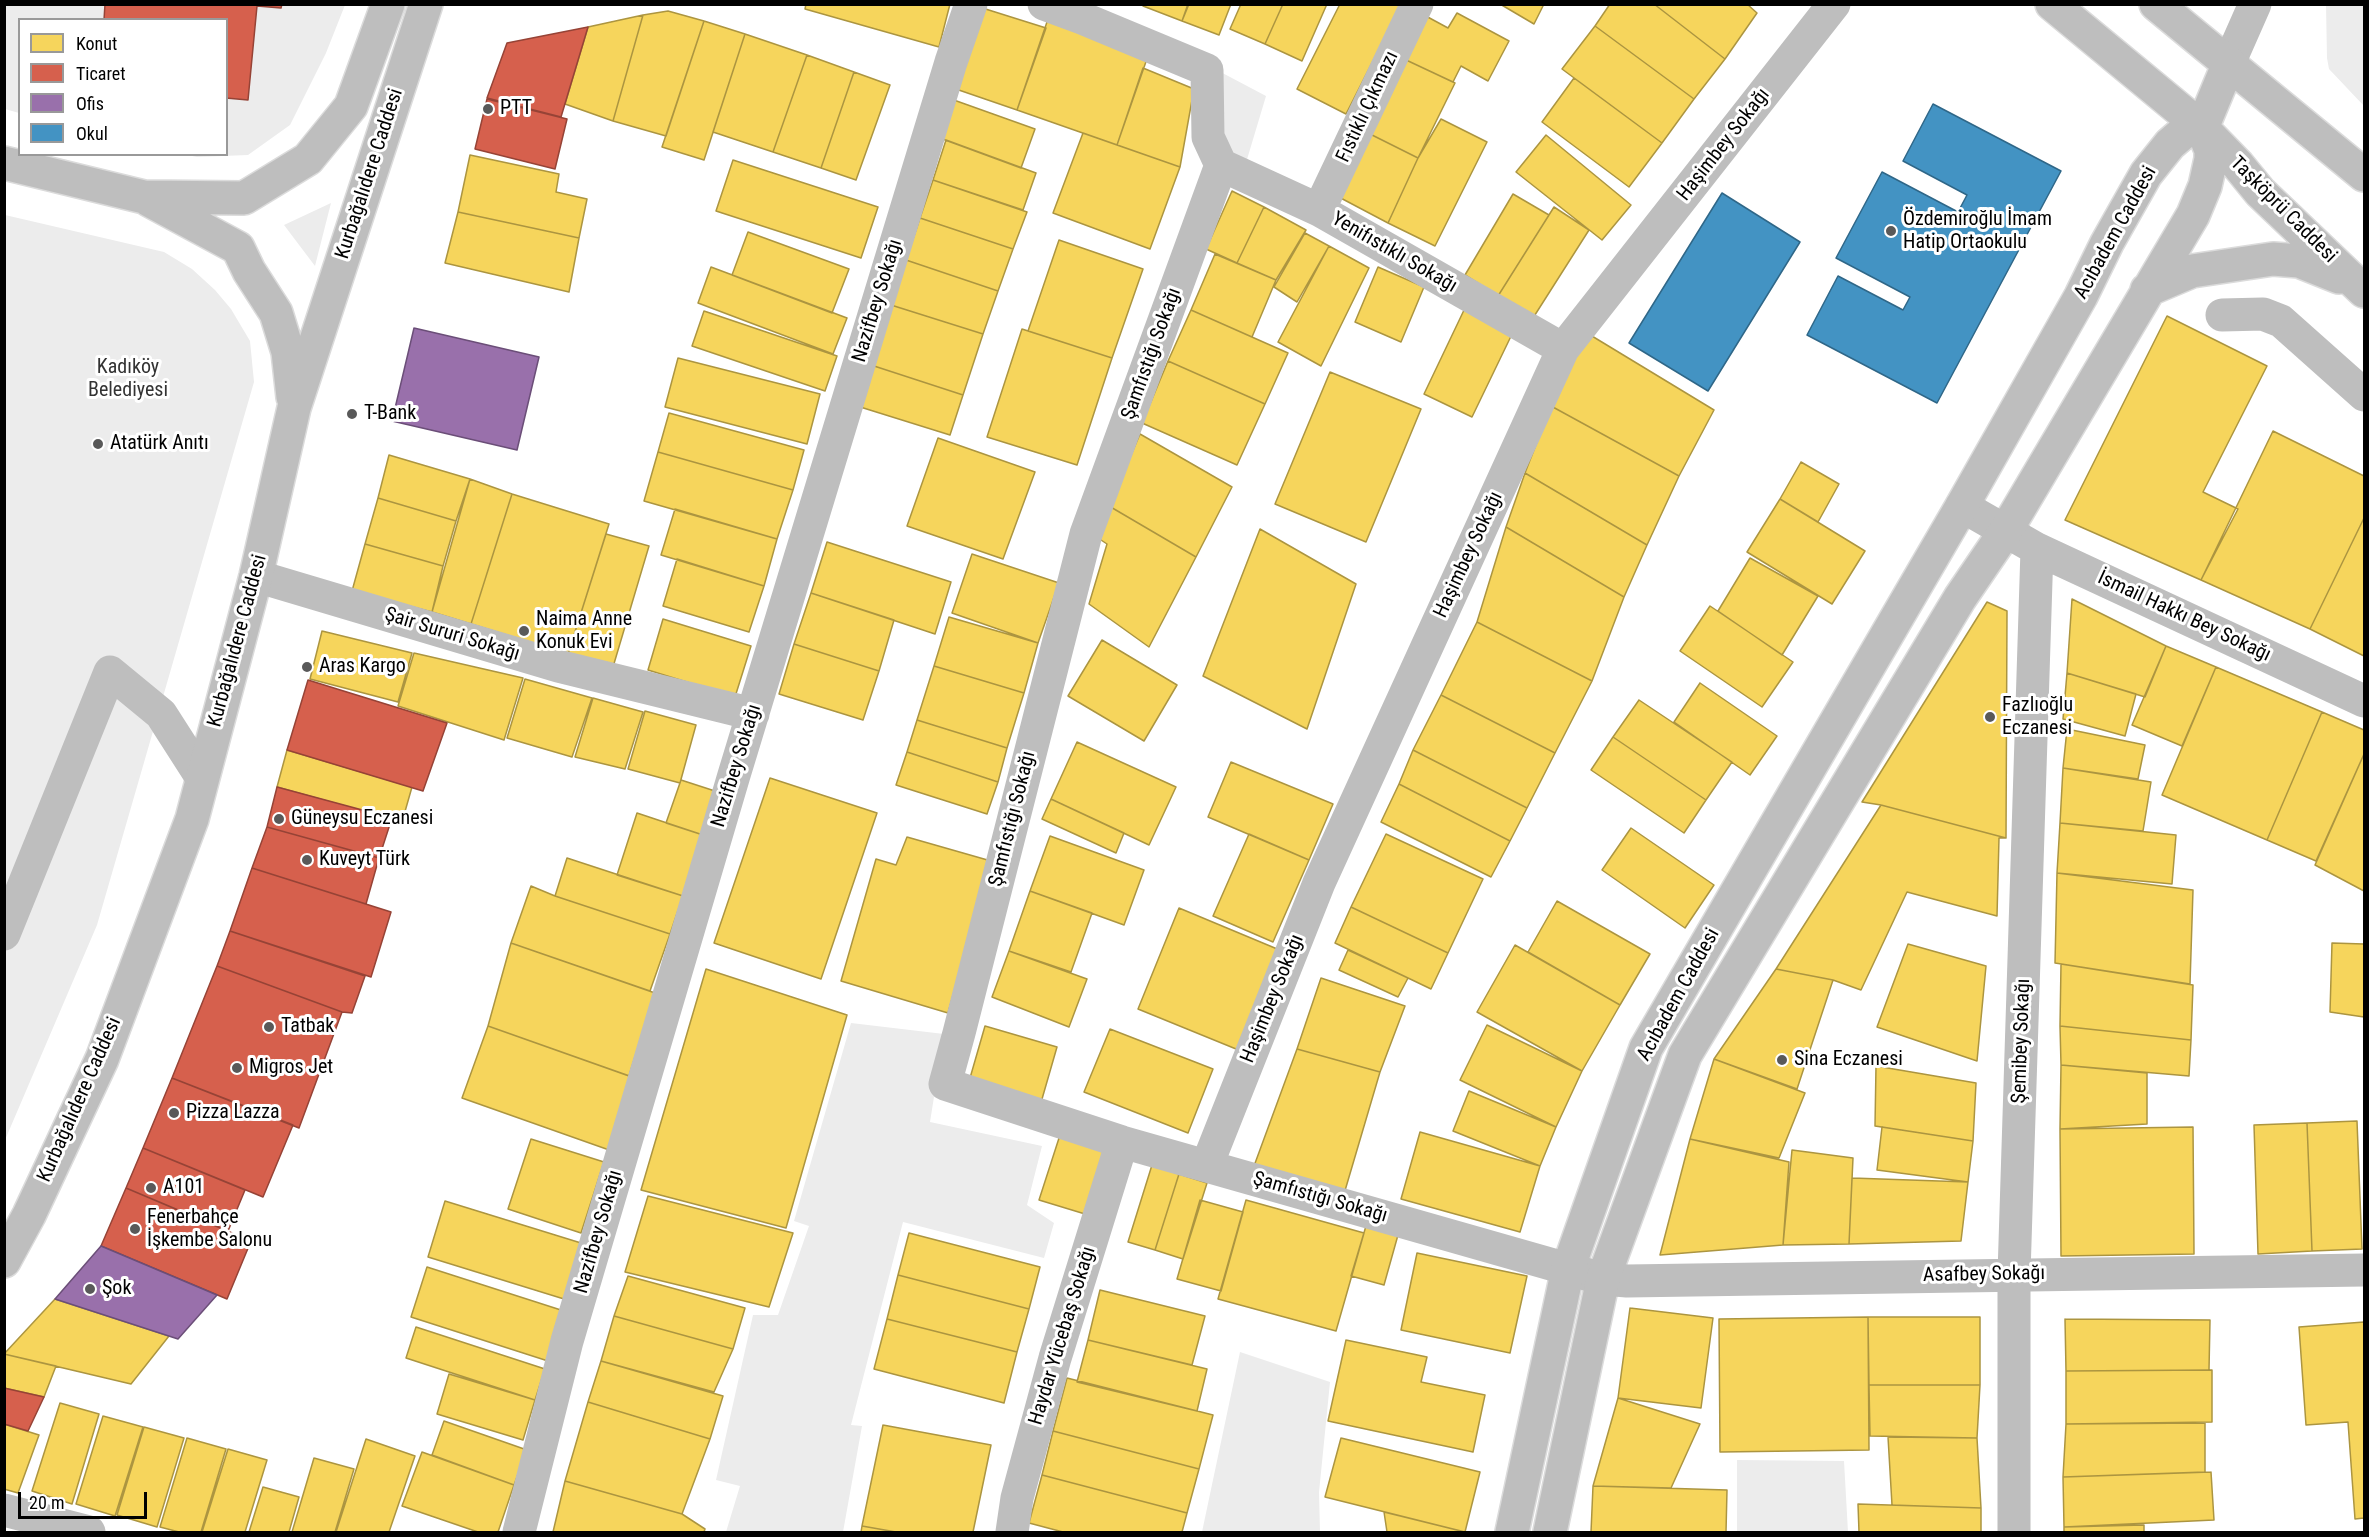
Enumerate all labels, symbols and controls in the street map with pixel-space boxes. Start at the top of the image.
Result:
legend [18,18,228,156]
text: Konut [76,33,117,54]
street label: Fıstıklı Çıkmazı [1332,47,1404,167]
text: Ticaret [76,63,126,84]
street label: Haşimbey Sokağı [1673,84,1775,206]
street label: Kurbağalıdere Caddesi [331,86,409,262]
text: Ofis [76,93,104,114]
place label: PTT [500,97,532,121]
marker: PTT [481,102,495,116]
text: Okul [76,123,108,144]
street label: Taşköprü Caddesi [2225,152,2341,268]
street label: Acıbadem Caddesi [2070,163,2162,303]
street label: Yenifıstıklı Sokağı [1327,207,1461,299]
place label: Özdemiroğlu İmam Hatip Ortaokulu [1903,208,2052,255]
marker: Özdemiroğlu İmam Hatip Ortaokulu [1884,224,1898,238]
street label: Nazifbey Sokağı [848,237,908,365]
street label: Şamfıstığı Sokağı [1117,285,1187,423]
park label: Kadıköy Belediyesi [88,356,168,403]
place label: T-Bank [364,402,416,426]
marker: T-Bank [345,407,359,421]
place label: Atatürk Anıtı [110,432,209,456]
marker: Atatürk Anıtı [91,437,105,451]
street label: Haşimbey Sokağı [1429,488,1509,622]
street label: Kurbağalıdere Caddesi [203,552,273,730]
street label: İsmail Hakkı Bey Sokağı [2094,566,2274,668]
street label: Şair Sururi Sokağı [382,603,522,667]
place label: Naima Anne Konuk Evi [536,608,632,655]
marker: Naima Anne Konuk Evi [517,624,531,638]
place label: Aras Kargo [319,655,406,679]
marker: Aras Kargo [300,660,314,674]
place label: Fazlıoğlu Eczanesi [2002,694,2073,741]
street label: Nazifbey Sokağı [707,702,767,830]
marker: Fazlıoğlu Eczanesi [1983,710,1997,724]
street label: Şamfıstığı Sokağı [985,749,1041,889]
place label: Güneysu Eczanesi [291,807,433,831]
marker: Güneysu Eczanesi [272,812,286,826]
place label: Kuveyt Türk [319,848,410,872]
marker: Kuveyt Türk [300,853,314,867]
street label: Acıbadem Caddesi [1633,925,1725,1065]
street label: Haşimbey Sokağı [1236,931,1310,1067]
street label: Şemibey Sokağı [2008,978,2036,1104]
street label: Kurbağalıdere Caddesi [33,1014,127,1186]
place label: Tatbak [281,1015,334,1039]
marker: Tatbak [262,1020,276,1034]
place label: Sina Eczanesi [1794,1048,1903,1072]
marker: Sina Eczanesi [1775,1053,1789,1067]
place label: Migros Jet [249,1056,333,1080]
marker: Migros Jet [230,1061,244,1075]
place label: Pizza Lazza [186,1101,280,1125]
marker: Pizza Lazza [167,1106,181,1120]
street label: Şamfıstığı Sokağı [1250,1167,1390,1229]
street label: Nazifbey Sokağı [570,1168,628,1296]
place label: A101 [163,1176,204,1200]
marker: A101 [144,1181,158,1195]
place label: Fenerbahçe İşkembe Salonu [147,1206,272,1253]
marker: Fenerbahçe İşkembe Salonu [128,1222,142,1236]
street label: Haydar Yücebaş Sokağı [1024,1244,1102,1428]
street label: Asafbey Sokağı [1923,1262,2045,1288]
place label: Şok [102,1277,131,1301]
marker: Şok [83,1282,97,1296]
scale bar [21,1480,150,1518]
text: 20 m [29,1492,64,1513]

